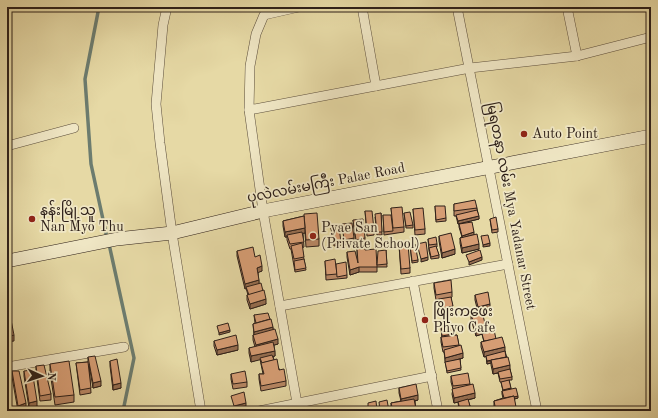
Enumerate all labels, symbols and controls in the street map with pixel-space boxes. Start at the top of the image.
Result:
street label: မြရတနာ လမ်း Mya Yadanar Street [480,100,542,312]
place label: Auto Point [532,127,598,141]
marker: Auto Point [519,129,529,139]
street label: ပုလဲလမ်းမကြီး Palae Road [245,157,407,209]
place label: နန်းမြို့သူ Nan Myo Thu [40,200,124,234]
marker: နန်းမြို့သူ Nan Myo Thu [27,214,37,224]
place label: Pyae San (Private School) [321,221,420,251]
marker: Pyae San (Private School) [308,231,318,241]
place label: ဖြိုးကဖေး Phyo Cafe [433,301,495,335]
marker: ဖြိုးကဖေး Phyo Cafe [420,315,430,325]
north arrow [22,356,62,396]
text: N [45,372,56,382]

